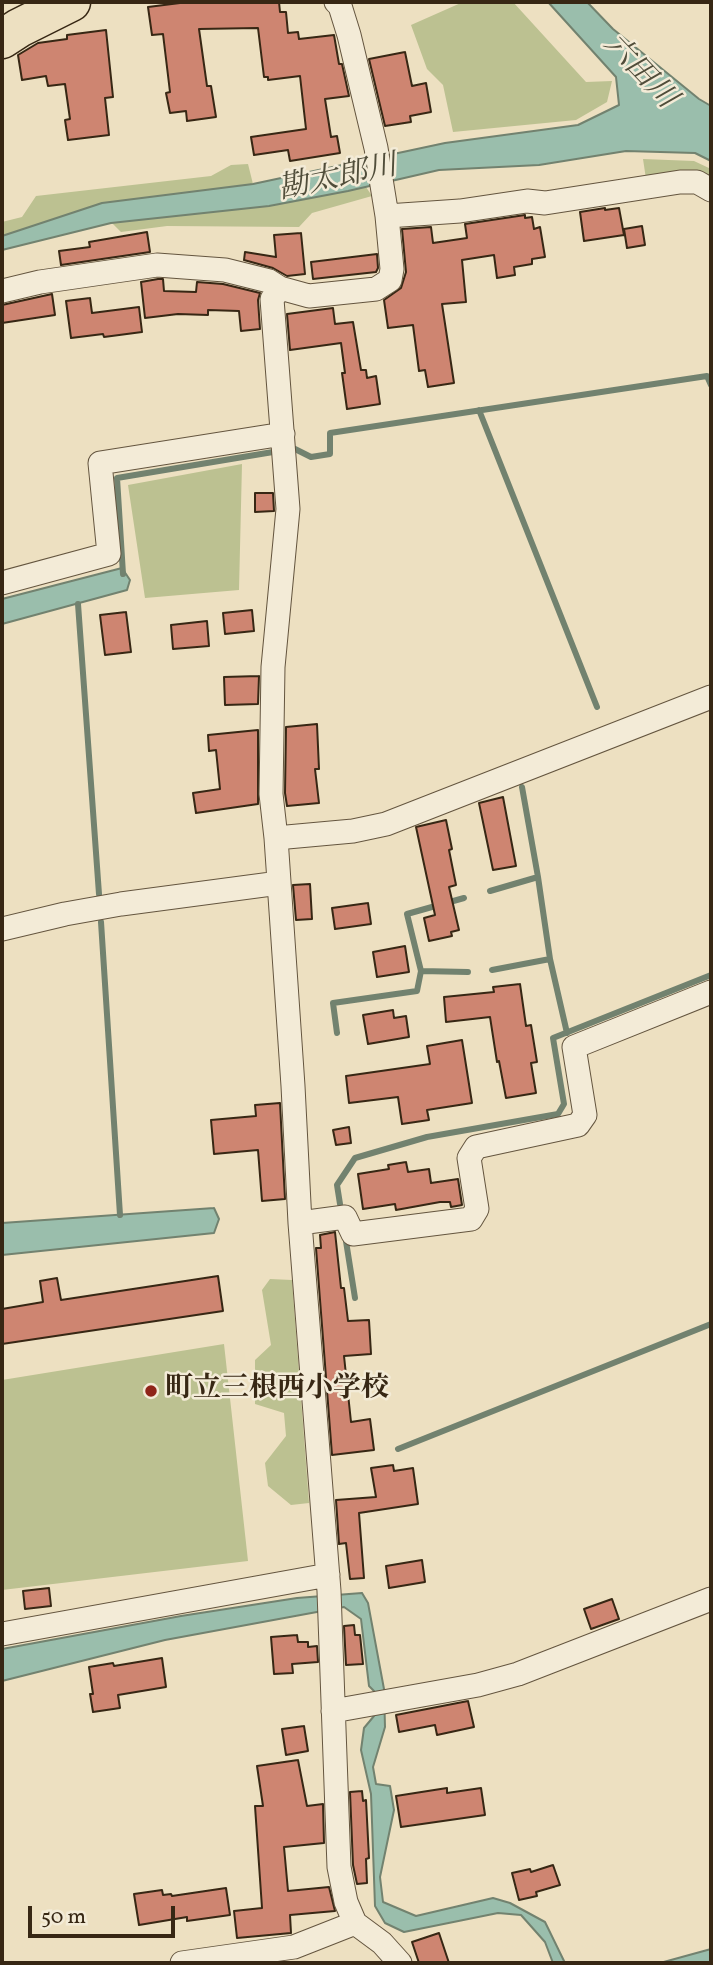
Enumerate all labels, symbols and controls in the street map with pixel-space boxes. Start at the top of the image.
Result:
water label: 六田川 [594,28,682,118]
water label: 勘太郎川 [276,150,400,210]
place label: 町立三根西小学校 [165,1374,389,1408]
marker: 町立三根西小学校 [143,1383,159,1399]
scale bar [32,1892,178,1936]
text: 50 m [41,1903,86,1932]

